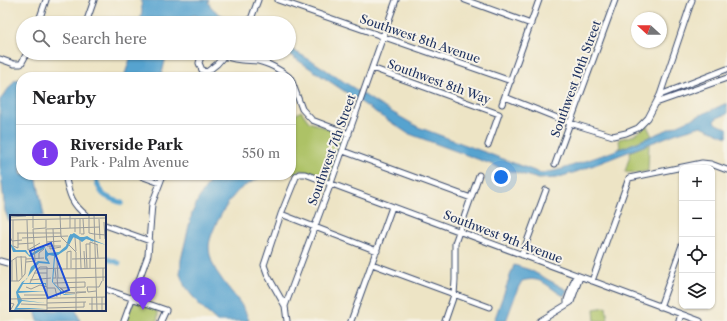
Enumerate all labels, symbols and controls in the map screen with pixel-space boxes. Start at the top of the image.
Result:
street label: Southwest 8th Avenue [358,11,483,66]
north arrow [631,12,667,48]
search box [16,16,296,60]
street label: Southwest 10th Street [547,17,604,140]
icon: search [30,27,52,49]
text: Search here [62,29,147,48]
street label: Southwest 8th Way [386,56,493,107]
text: Nearby [32,88,96,108]
street label: Southwest 7th Street [304,92,359,207]
text: Riverside Park [70,135,183,154]
text: 1 [42,145,48,161]
text: 550 m [242,145,280,161]
text: Park · Palm Avenue [70,154,189,170]
map controls [679,165,715,309]
button: + [679,165,715,201]
your location [491,167,511,187]
button: − [679,201,715,237]
street label: Southwest 9th Avenue [441,207,565,266]
inset map [10,215,106,311]
button: locate [679,237,715,273]
button: layers [679,273,715,309]
pin: 1 [130,277,156,310]

